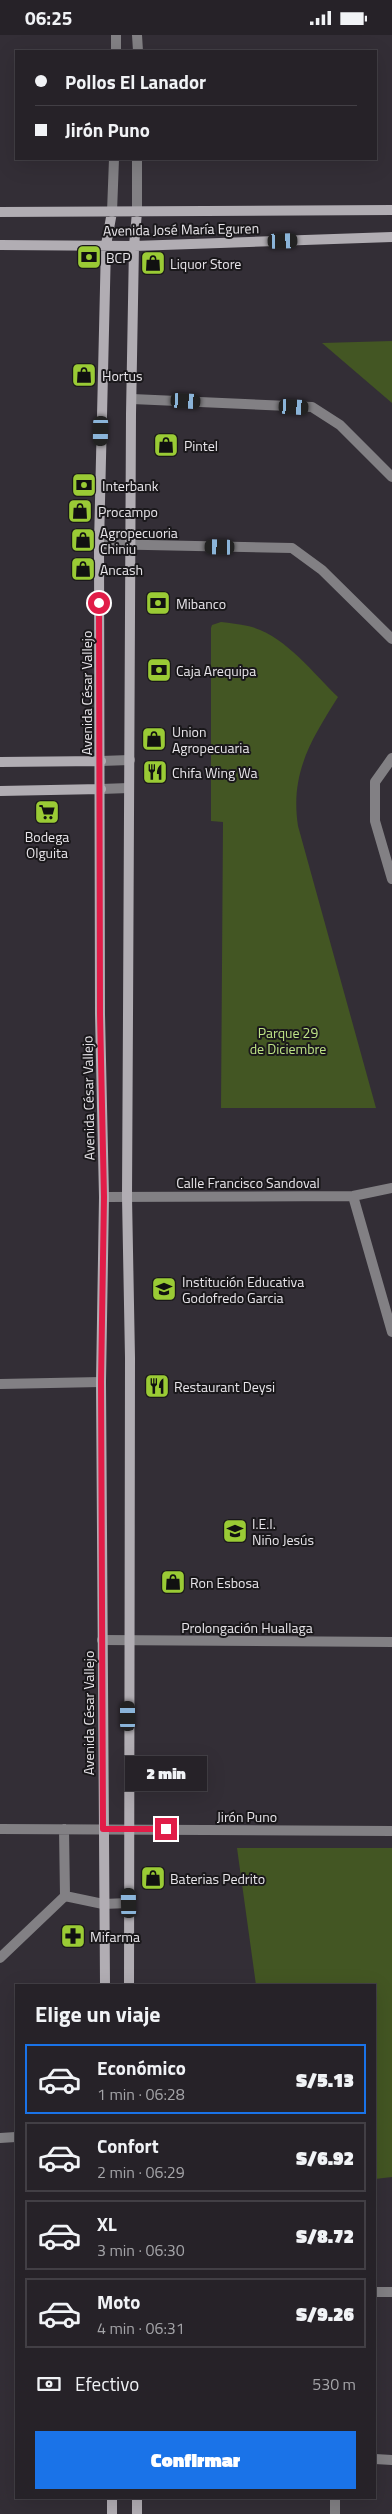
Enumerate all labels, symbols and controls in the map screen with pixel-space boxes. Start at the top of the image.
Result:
text: 06:25 [25,3,72,32]
text: Pollos El Lanador [65,67,206,96]
text: Jirón Puno [65,115,150,144]
street label: Avenida José María Eguren [103,217,259,241]
car [267,233,298,249]
bank icon: BCP [76,244,102,270]
place label: BCP [106,247,131,268]
shop icon: Liquor Store [140,250,166,276]
place label: Liquor Store [170,253,241,274]
shop icon: Hortus [71,362,97,388]
place label: Hortus [102,365,142,386]
car [170,393,201,409]
car [278,399,309,415]
car [93,416,108,446]
shop icon: Pintel [153,432,179,458]
place label: Pintel [184,435,218,456]
bank icon: Interbank [71,472,97,498]
place label: Interbank [102,475,159,496]
shop icon: Procampo [67,498,93,524]
place label: Procampo [98,501,158,522]
place label: Agropecuoria Chiniu [100,522,178,559]
shop icon: Agropecuoria Chiniu [70,527,96,553]
car [204,539,235,555]
shop icon: Ancash [70,556,96,582]
place label: Ancash [100,559,143,580]
bank icon: Mibanco [145,590,171,616]
route start [88,592,110,614]
place label: Mibanco [176,593,226,614]
street label: Avenida César Vallejo [76,631,97,755]
bank icon: Caja Arequipa [146,657,172,683]
place label: Caja Arequipa [176,660,256,681]
place label: Union Agropecuaria [172,721,249,758]
shop icon: Union Agropecuaria [141,726,167,752]
restaurant icon: Chifa Wing Wa [142,759,168,785]
place label: Chifa Wing Wa [172,762,257,783]
supermarket icon: Bodega Olguita [34,799,60,825]
place label: Bodega Olguita [25,826,69,863]
park label: Parque 29 de Diciembre [250,1022,326,1059]
street label: Avenida César Vallejo [76,1036,100,1160]
street label: Calle Francisco Sandoval [176,1172,320,1193]
place label: Institución Educativa Godofredo Garcia [182,1271,304,1308]
school or university icon: Institución Educativa Godofredo Garcia [151,1276,177,1302]
restaurant icon: Restaurant Deysi [144,1373,170,1399]
place label: Restaurant Deysi [174,1376,275,1397]
place label: I.E.I. Niño Jesús [252,1513,314,1550]
school or university icon: I.E.I. Niño Jesús [222,1518,248,1544]
shop icon: Ron Esbosa [160,1569,186,1595]
place label: Ron Esbosa [190,1572,259,1593]
street label: Prolongación Huallaga [181,1617,313,1638]
street label: Avenida César Vallejo [78,1651,99,1775]
car [120,1701,135,1731]
callout: 2 min [125,1757,207,1791]
text: 2 min [146,1761,186,1785]
street label: Jirón Puno [217,1806,277,1827]
route end [155,1818,177,1840]
shop icon: Baterias Pedrito [140,1865,166,1891]
place label: Baterias Pedrito [170,1868,265,1889]
car [121,1888,136,1918]
pharmacy icon: Mifarma [60,1923,86,1949]
place label: Mifarma [90,1926,140,1947]
text: Elige un viaje [35,1997,161,2031]
text: Económico [97,2053,186,2082]
icon: car [37,2057,82,2102]
text: S/5.13 [296,2065,354,2094]
text: 1 min · 06:28 [97,2082,185,2106]
text: Confort [97,2131,159,2160]
icon: car [37,2135,82,2180]
text: S/6.92 [296,2143,354,2172]
text: 2 min · 06:29 [97,2160,185,2184]
text: XL [97,2209,117,2238]
icon: car [37,2213,82,2258]
text: S/8.72 [296,2221,354,2250]
text: 3 min · 06:30 [97,2238,185,2262]
text: Moto [97,2287,140,2316]
icon: car [37,2291,82,2336]
text: S/9.26 [296,2299,354,2328]
text: 4 min · 06:31 [97,2316,185,2340]
text: Efectivo [75,2369,139,2398]
icon: cash [35,2370,63,2398]
text: 530 m [312,2372,356,2396]
button: Confirmar [35,2431,356,2489]

